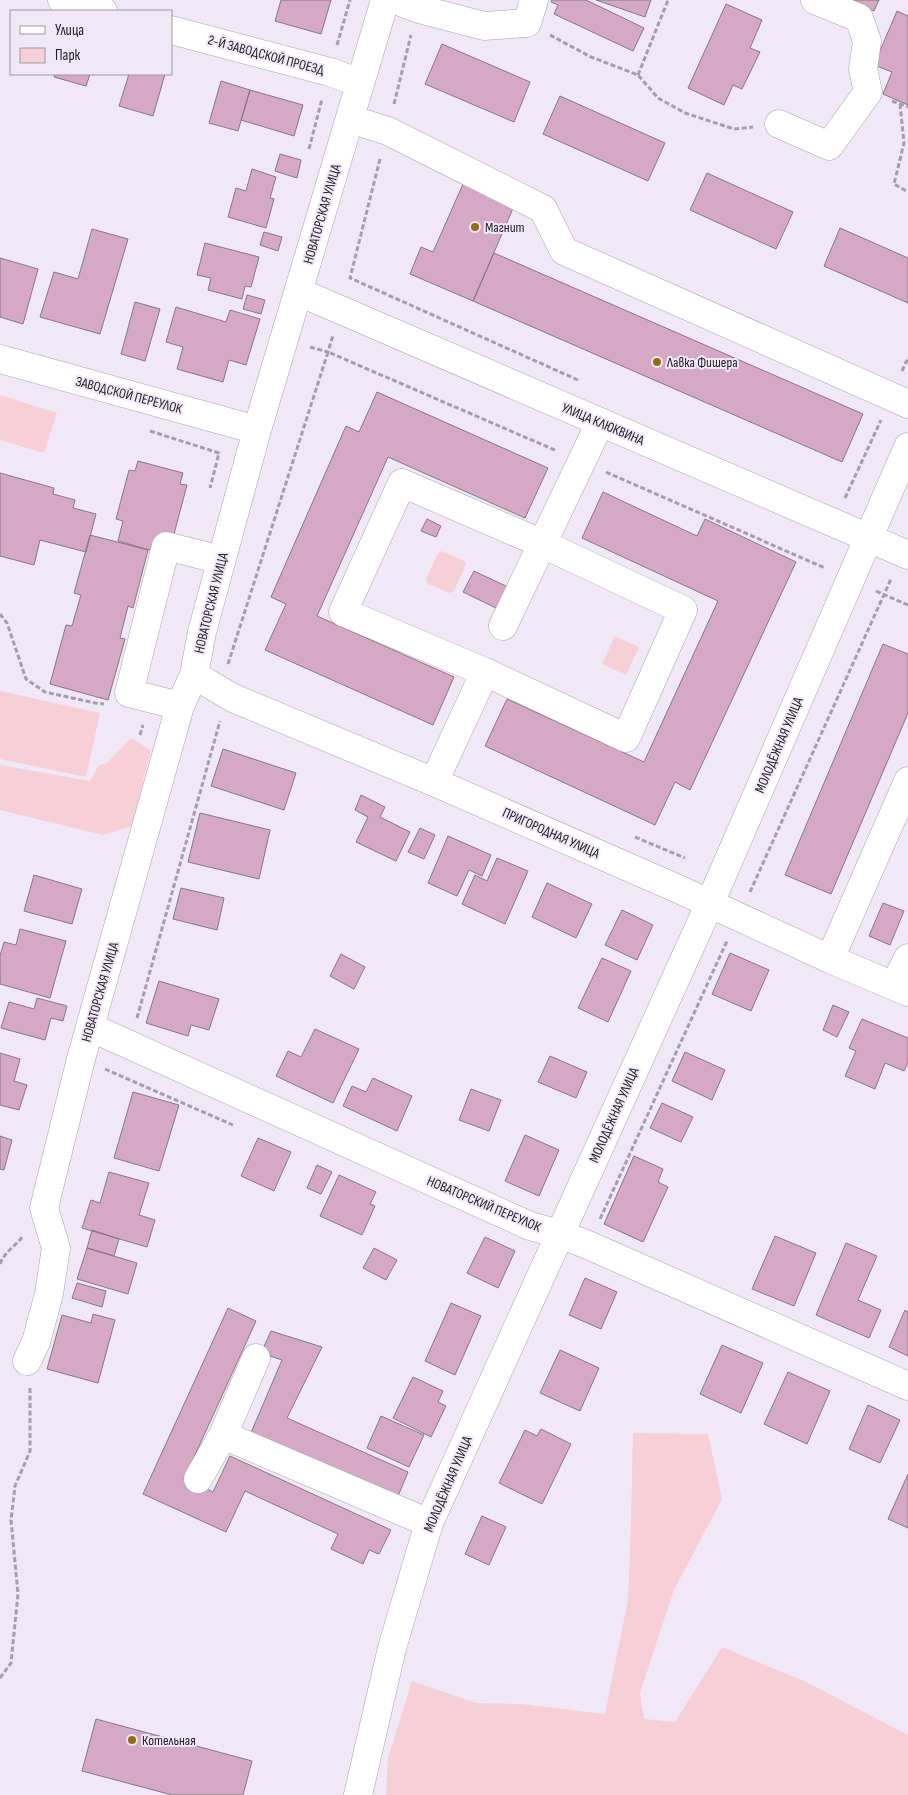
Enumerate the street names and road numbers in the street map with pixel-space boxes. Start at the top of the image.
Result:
street label: 2-Й ЗАВОДСКОЙ ПРОЕЗД [206,31,326,79]
street label: НОВАТОРСКАЯ УЛИЦА [300,161,345,266]
street label: ЗАВОДСКОЙ ПЕРЕУЛОК [74,373,185,418]
street label: УЛИЦА КЛЮКВИНА [559,399,648,449]
street label: НОВАТОРСКАЯ УЛИЦА [190,550,232,655]
street label: МОЛОДЁЖНАЯ УЛИЦА [751,694,807,796]
street label: ПРИГОРОДНАЯ УЛИЦА [500,804,603,862]
street label: НОВАТОРСКАЯ УЛИЦА [78,939,123,1044]
street label: МОЛОДЁЖНАЯ УЛИЦА [585,1064,643,1165]
street label: НОВАТОРСКИЙ ПЕРЕУЛОК [424,1172,544,1236]
street label: МОЛОДЁЖНАЯ УЛИЦА [420,1433,476,1535]

